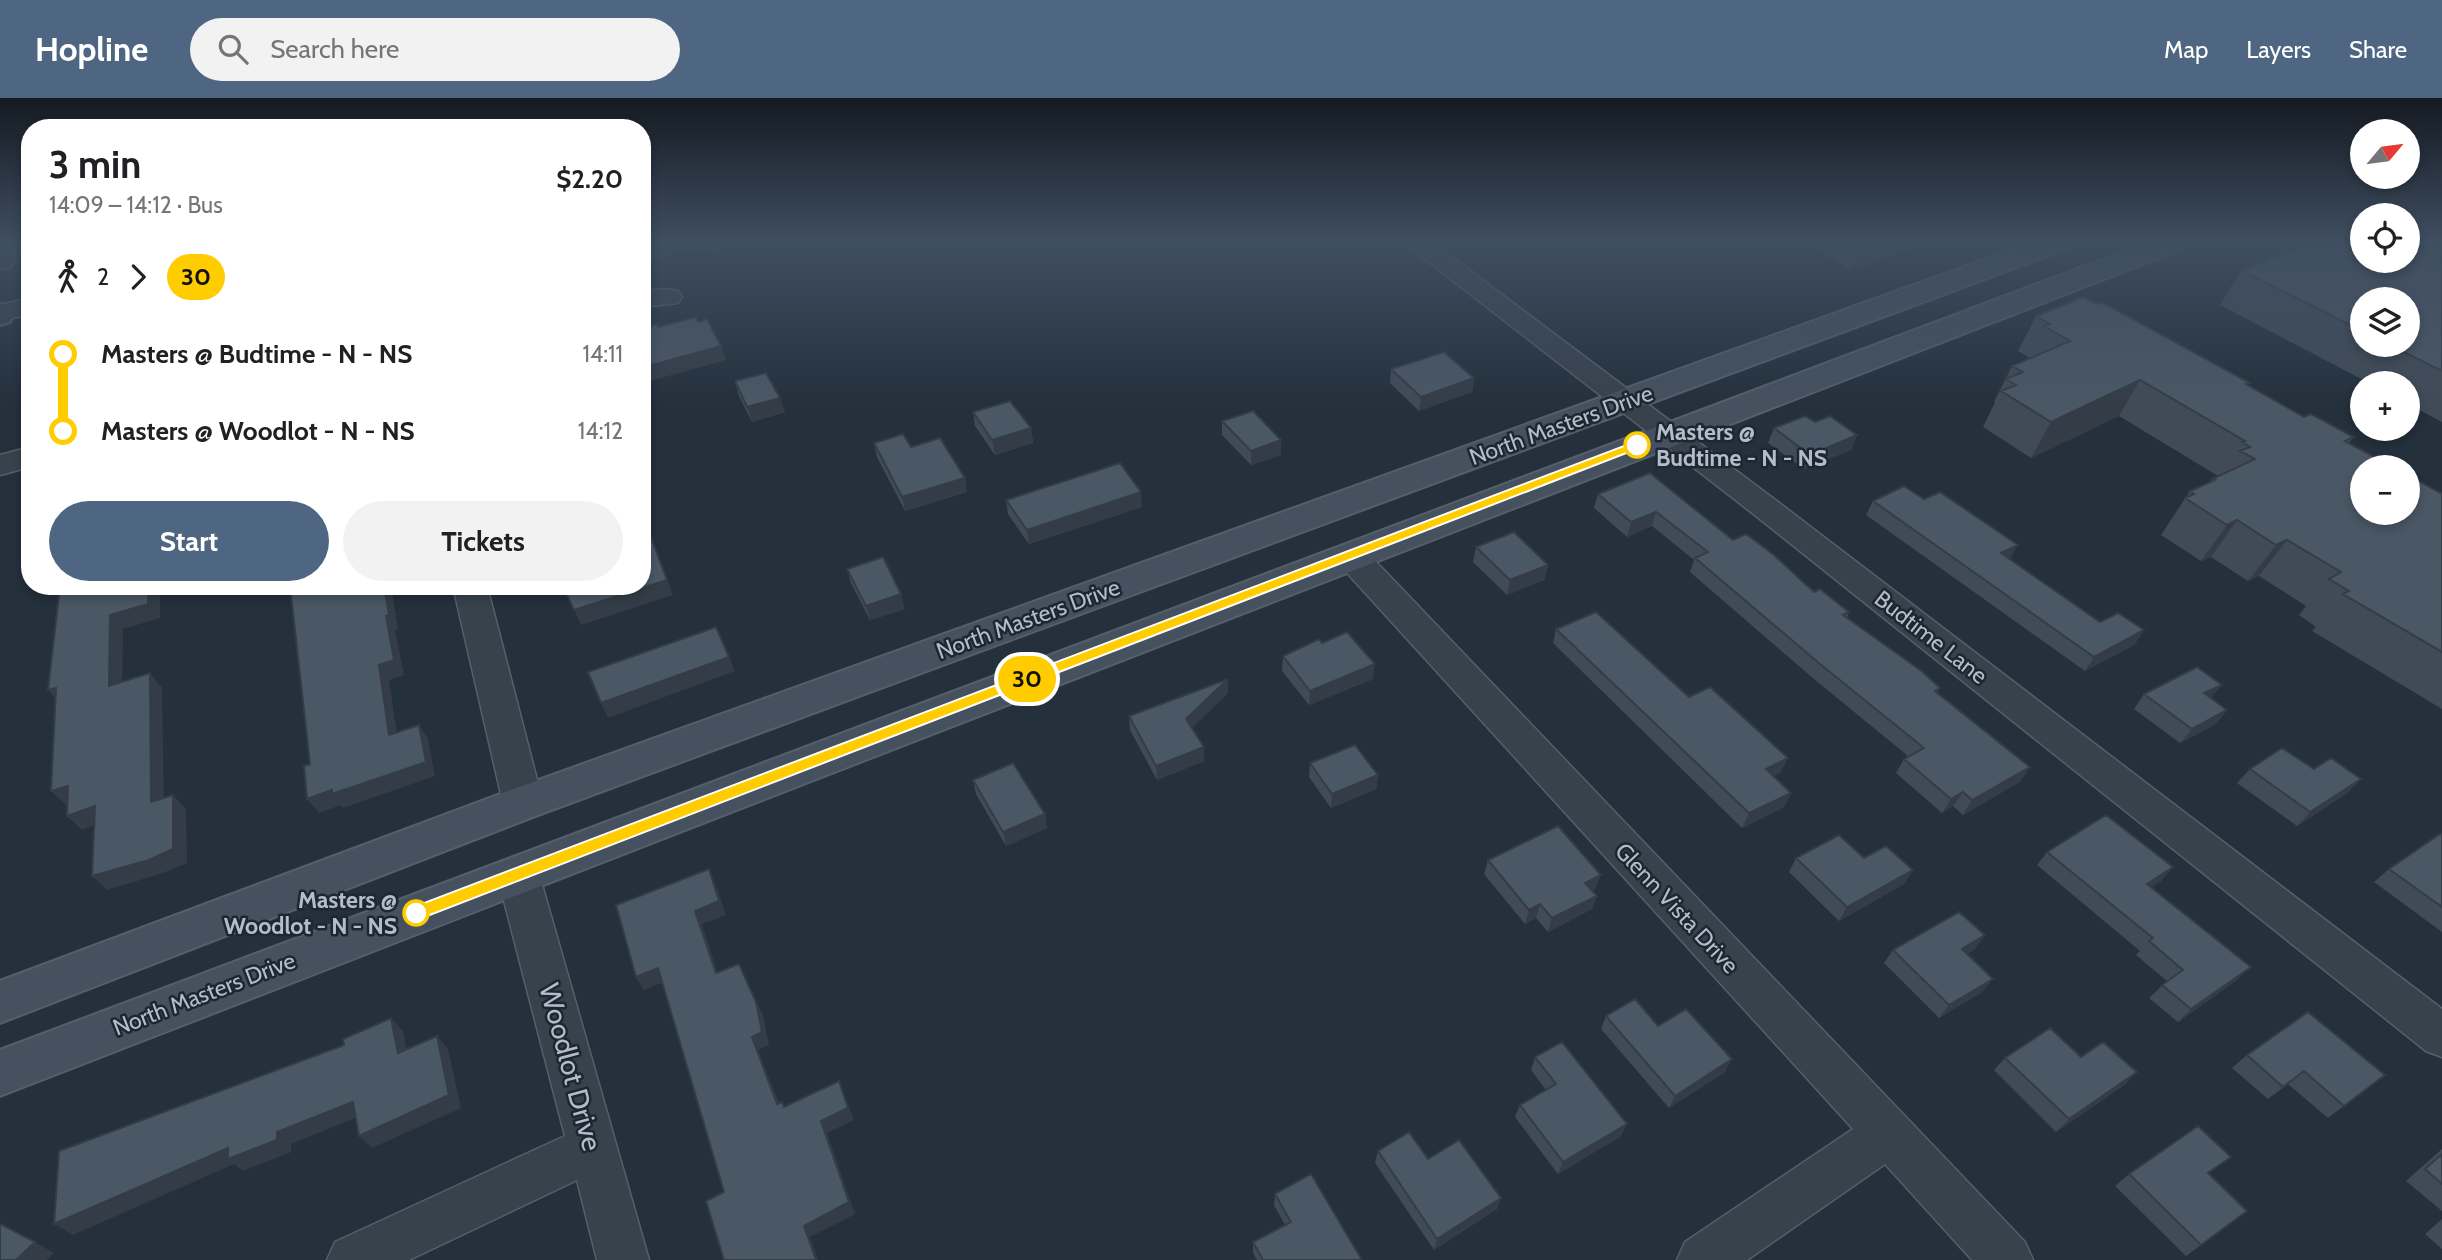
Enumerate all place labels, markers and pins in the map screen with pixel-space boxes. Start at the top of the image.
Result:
place label: Masters @ Budtime - N - NS [1656,418,1827,472]
marker: Masters @ Budtime - N - NS [1624,432,1650,458]
place label: Masters @ Woodlot - N - NS [224,886,397,940]
marker: Masters @ Woodlot - N - NS [403,900,429,926]

